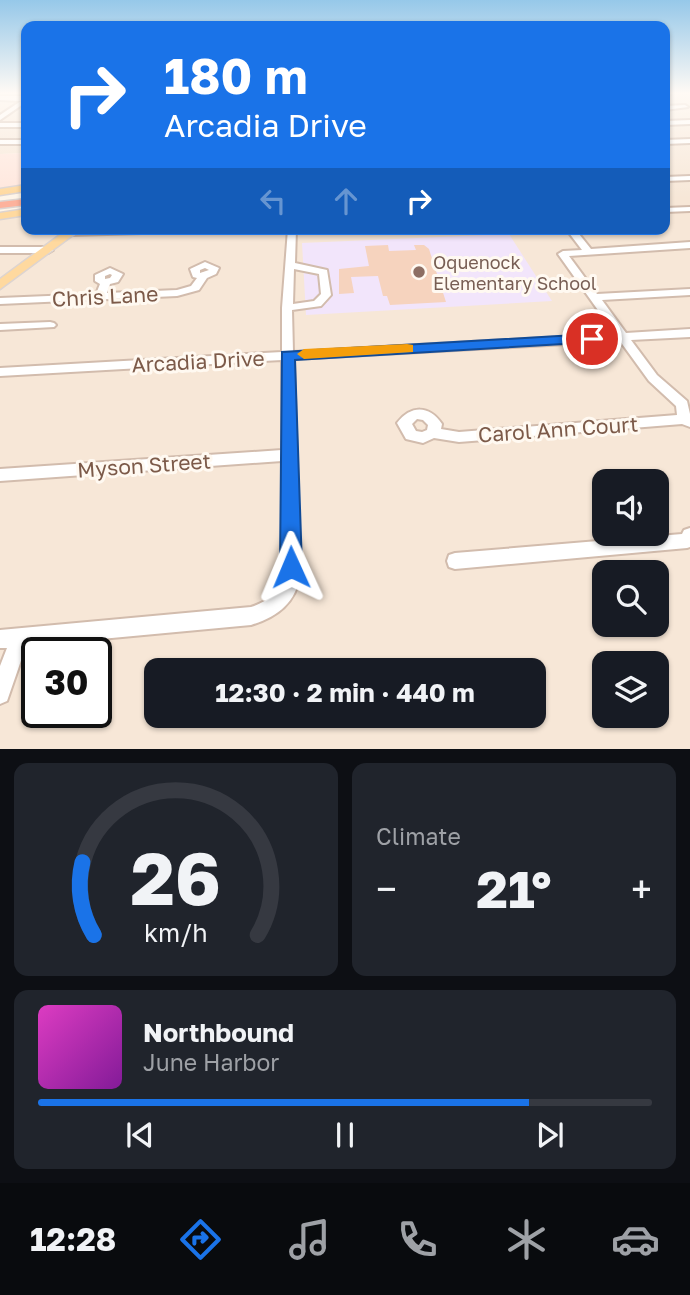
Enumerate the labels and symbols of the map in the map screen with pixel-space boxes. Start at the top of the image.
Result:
place label: Oquenock Elementary School [433,251,597,294]
marker: Oquenock Elementary School [411,264,427,280]
street label: Chris Lane [51,280,159,312]
pin [562,309,622,369]
street label: Arcadia Drive [131,345,265,377]
street label: Carol Ann Court [477,410,639,448]
street label: Myson Street [76,447,212,483]
position arrow [254,530,328,604]
speed limit sign: 30 [21,637,112,728]

